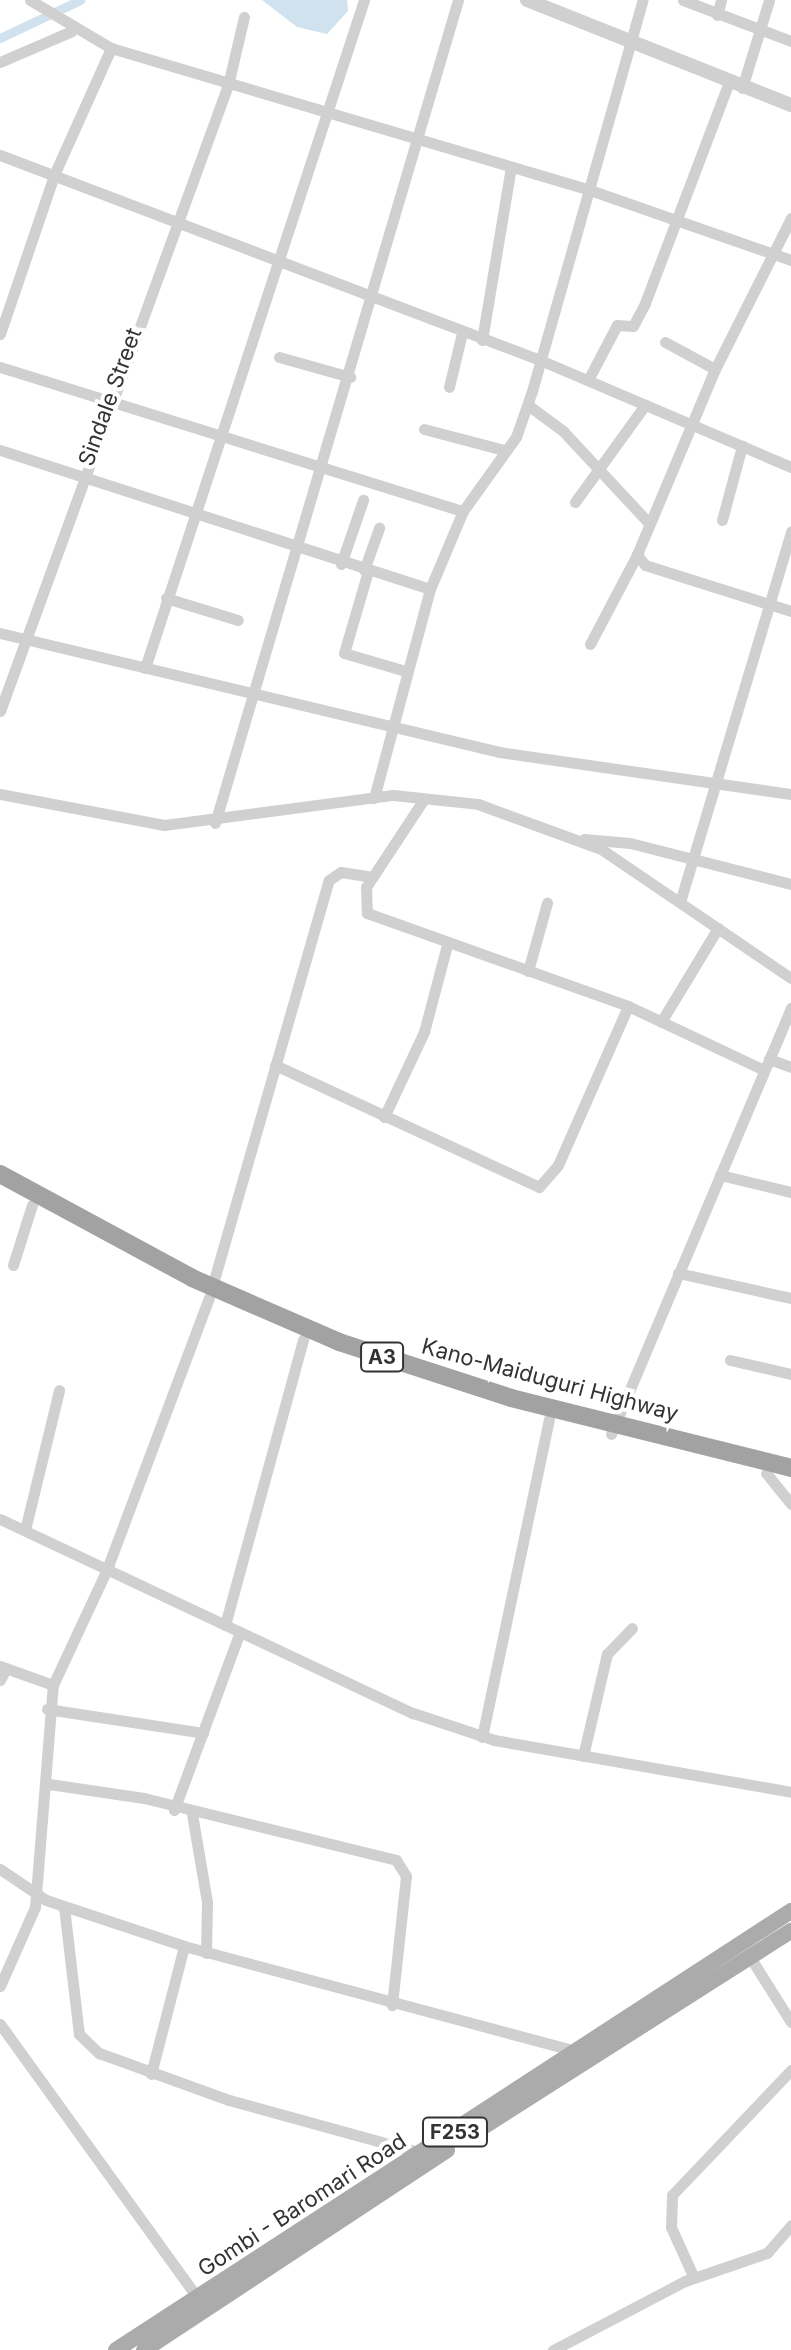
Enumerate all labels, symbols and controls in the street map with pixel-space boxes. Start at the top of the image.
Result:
street label: Sindale Street [73,325,147,469]
street label: Kano-Maiduguri Highway [419,1333,681,1427]
road number: A3 [360,1341,404,1373]
road number: F253 [421,2116,489,2148]
street label: Gombi - Baromari Road [193,2128,411,2282]

